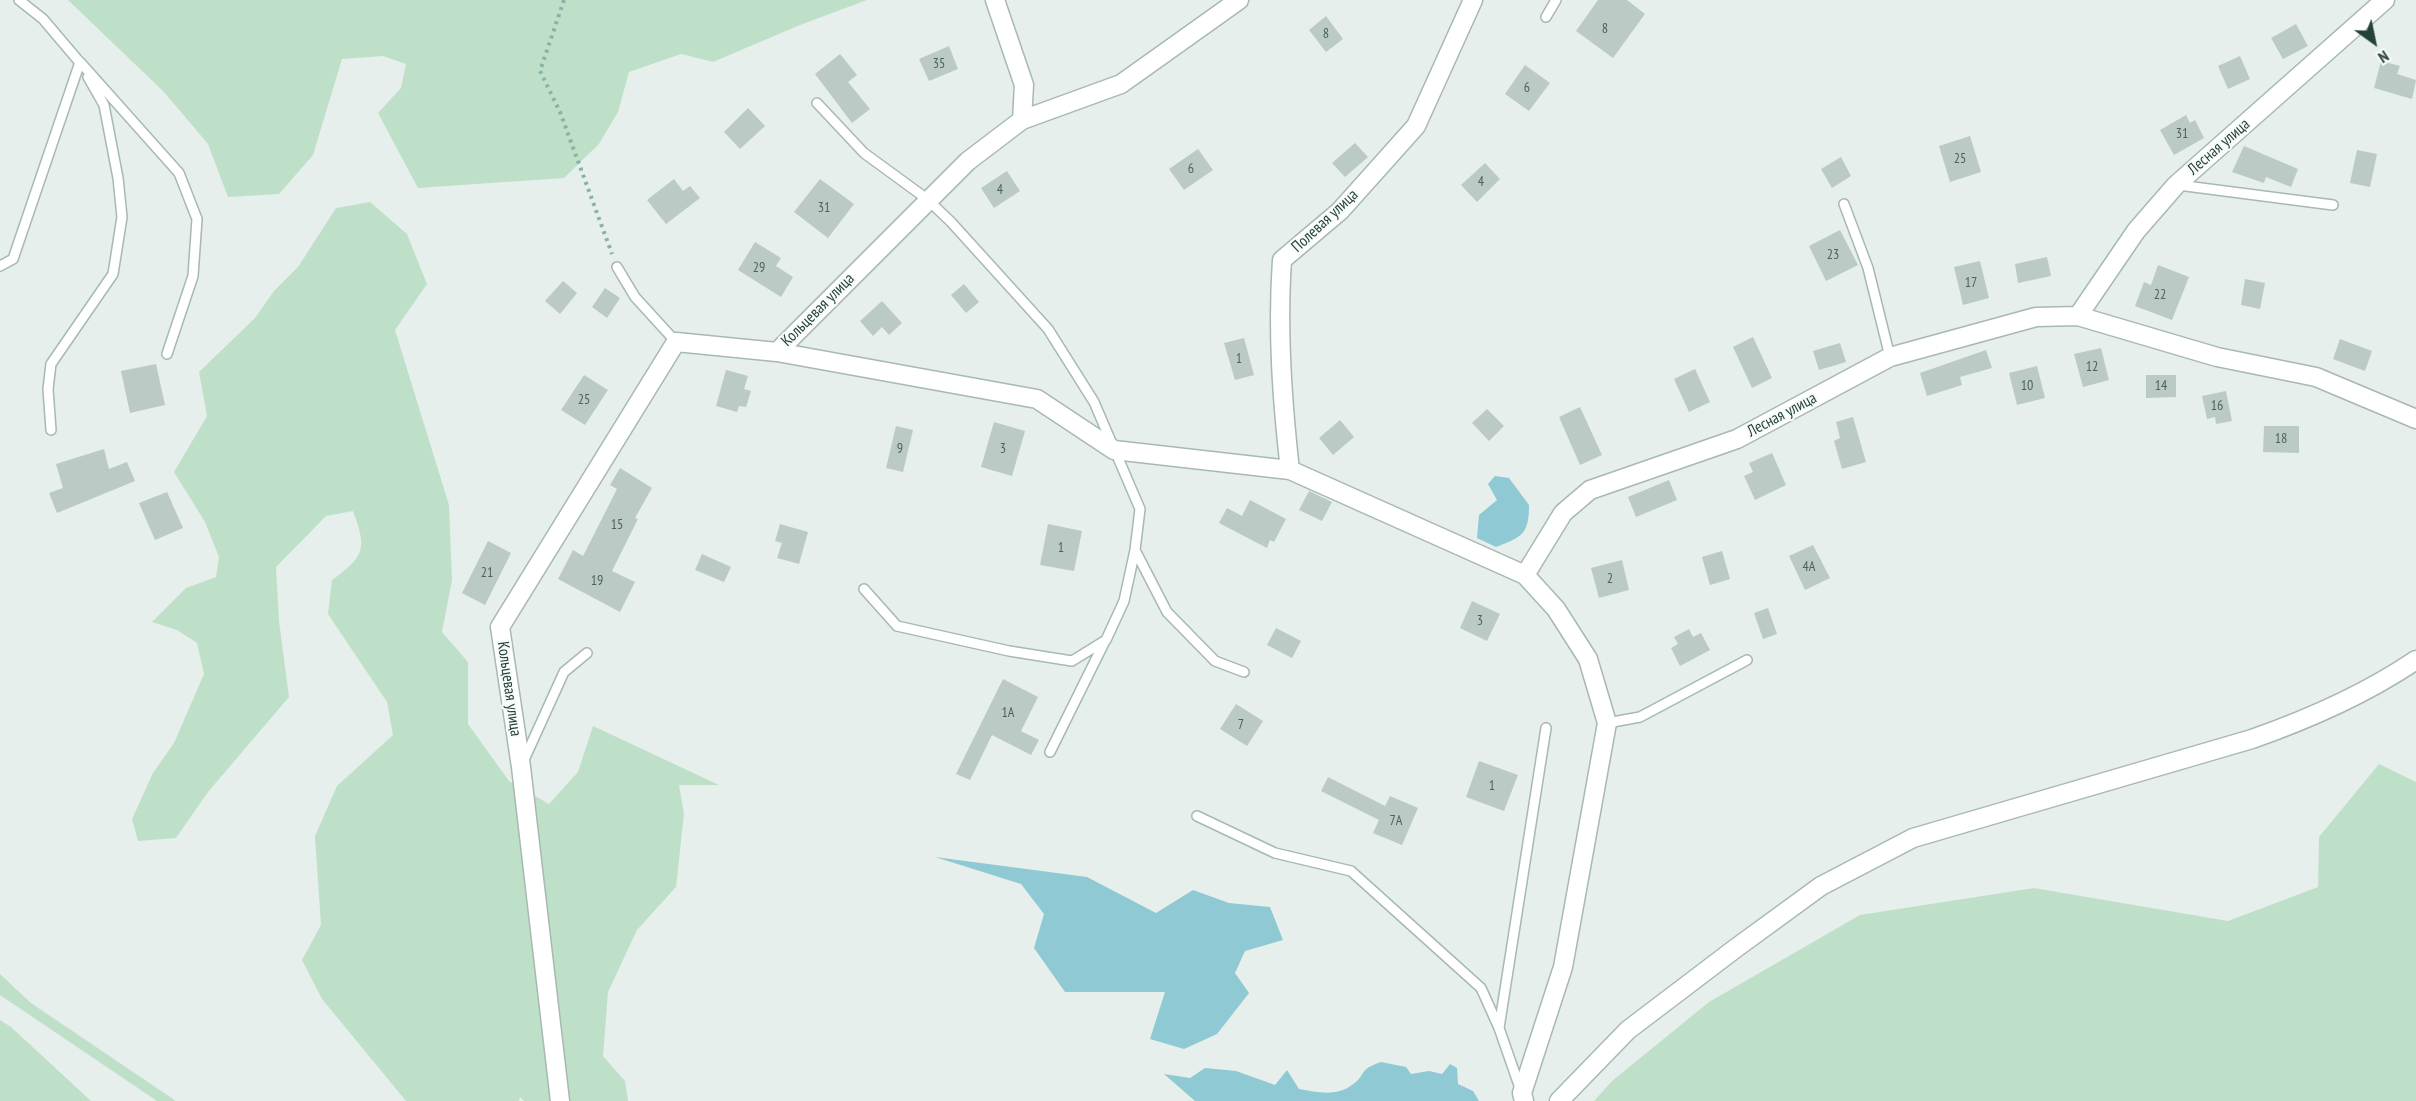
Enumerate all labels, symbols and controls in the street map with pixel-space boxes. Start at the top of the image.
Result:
north arrow [2344,12,2404,72]
house number: 8 [1602,21,1608,37]
house number: 8 [1323,26,1329,42]
text: N [2375,46,2393,68]
house number: 35 [933,56,945,72]
house number: 6 [1524,80,1530,96]
street label: Лесная улица [2184,115,2254,179]
house number: 31 [2176,126,2188,142]
house number: 25 [1954,151,1966,167]
house number: 6 [1188,161,1194,177]
house number: 4 [1478,174,1484,190]
house number: 4 [997,182,1003,198]
street label: Полевая улица [1288,185,1362,257]
house number: 31 [818,200,830,216]
house number: 23 [1827,247,1839,263]
house number: 29 [753,260,765,276]
street label: Кольцевая улица [777,269,859,351]
house number: 17 [1965,275,1977,291]
house number: 22 [2154,287,2166,303]
house number: 1 [1236,351,1242,367]
house number: 12 [2086,359,2098,375]
house number: 10 [2021,378,2033,394]
house number: 14 [2155,378,2167,394]
street label: Лесная улица [1744,389,1820,441]
house number: 25 [578,392,590,408]
house number: 16 [2211,398,2223,414]
house number: 18 [2275,431,2287,447]
house number: 9 [897,441,903,457]
house number: 3 [1000,441,1006,457]
house number: 15 [611,517,623,533]
house number: 1 [1058,540,1064,556]
house number: 4А [1803,559,1815,575]
house number: 21 [481,565,493,581]
house number: 2 [1607,571,1613,587]
house number: 19 [591,573,603,589]
house number: 3 [1477,613,1483,629]
street label: Кольцевая улица [493,640,525,738]
house number: 1А [1002,705,1014,721]
house number: 7 [1238,717,1244,733]
house number: 1 [1489,778,1495,794]
house number: 7А [1390,813,1402,829]

